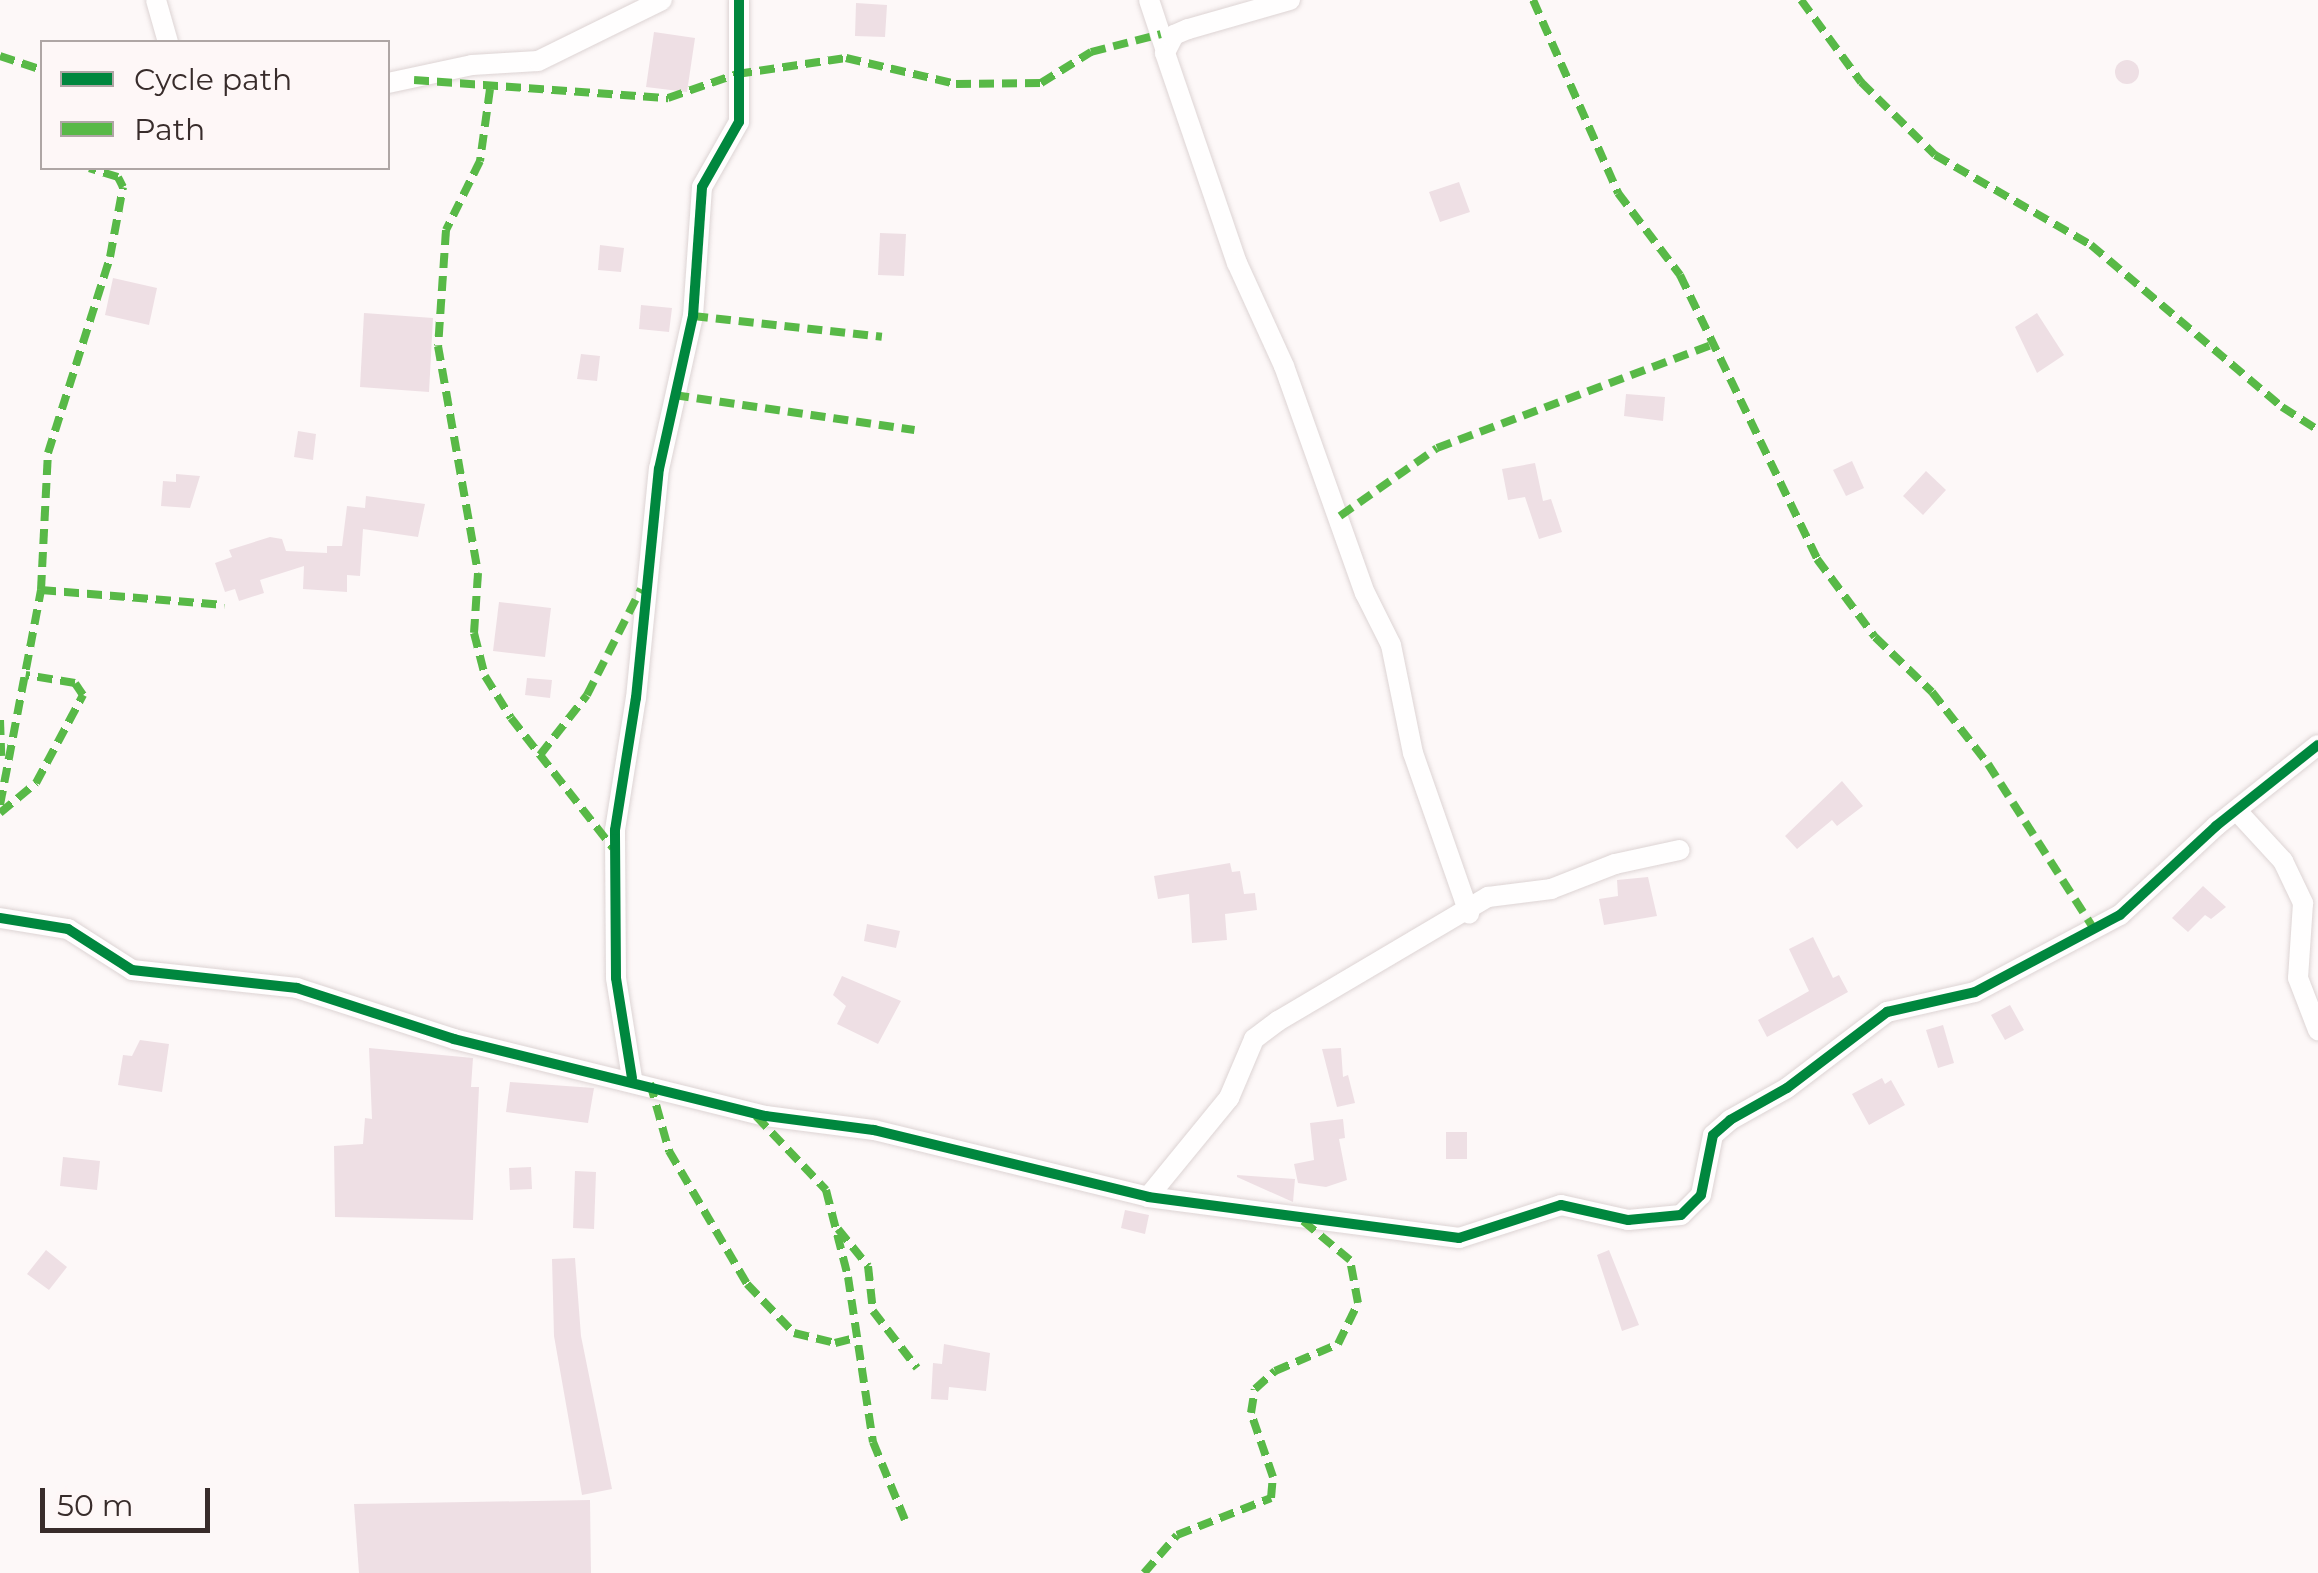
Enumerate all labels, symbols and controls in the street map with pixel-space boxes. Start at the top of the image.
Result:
legend [40,40,390,170]
text: Cycle path [134,61,292,98]
text: Path [134,111,205,148]
scale bar [45,1468,215,1530]
text: 50 m [57,1487,134,1524]

